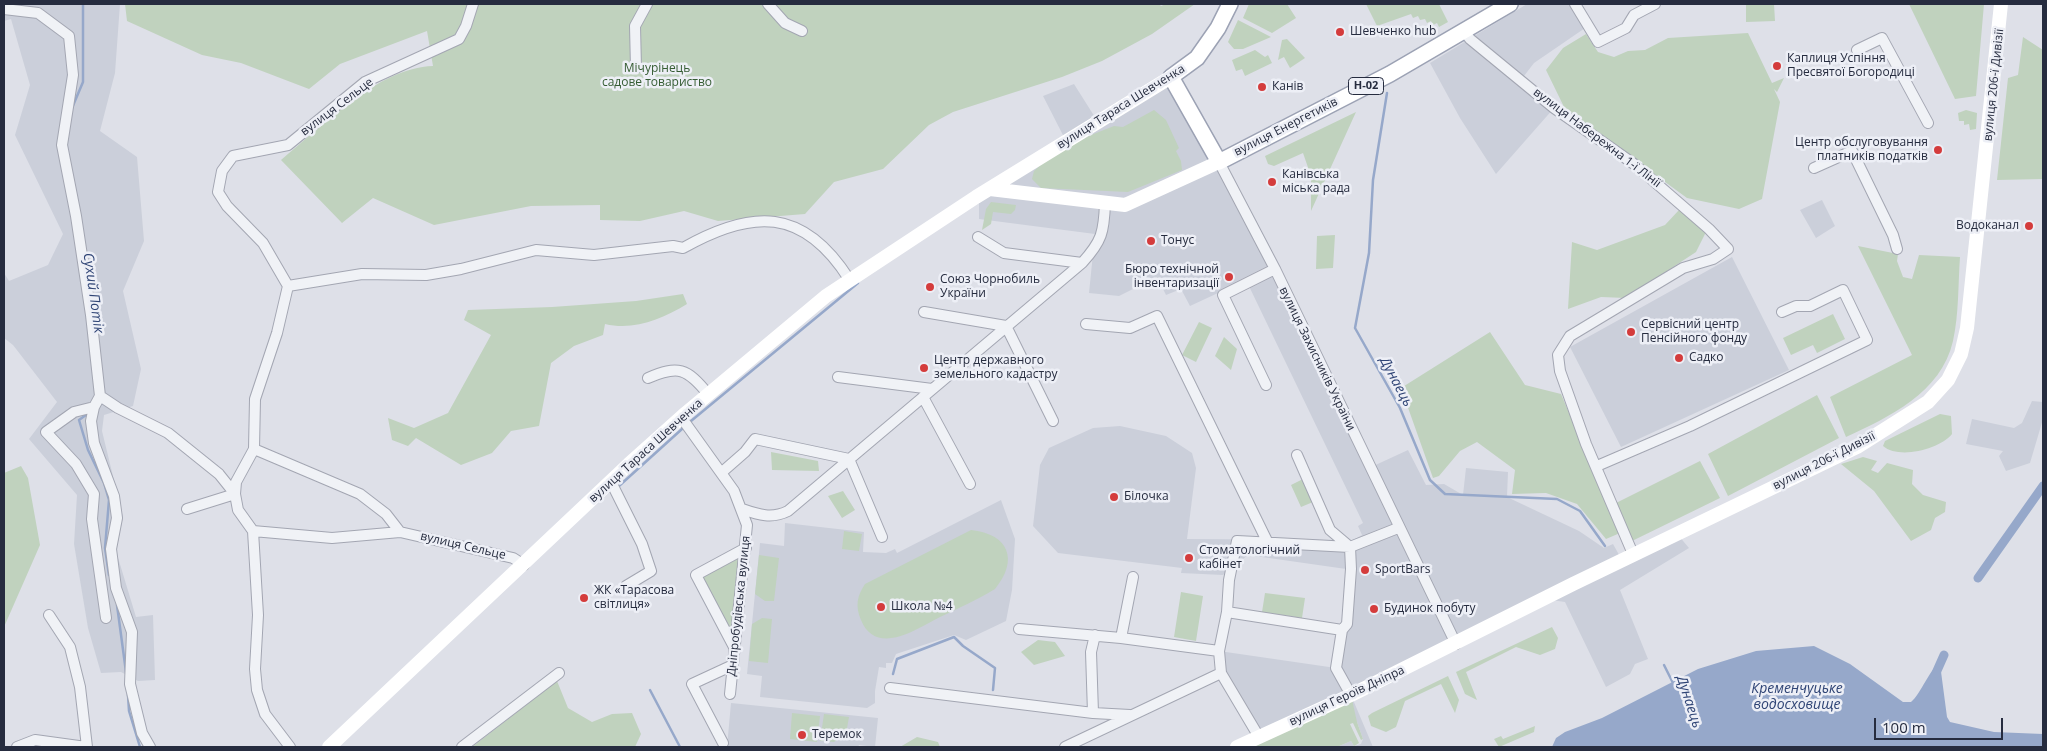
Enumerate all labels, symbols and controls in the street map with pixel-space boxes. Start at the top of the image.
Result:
place label: Шевченко hub [1350,25,1436,39]
marker: Шевченко hub [1334,26,1346,38]
street label: вулиця 206-ї Дивізії [1981,28,2007,142]
place label: Каплиця Успіння Пресвятої Богородиці [1787,52,1915,80]
marker: Каплиця Успіння Пресвятої Богородиці [1771,60,1783,72]
park label: Мічурінець садове товариство [602,62,712,90]
street label: вулиця Тараса Шевченка [1054,62,1188,152]
street label: вулиця Сельце [298,75,376,139]
road number: Н-02 [1348,78,1384,94]
place label: Канів [1272,80,1304,94]
marker: Канів [1256,81,1268,93]
street label: вулиця Набережна 1-ї Лінії [1530,85,1664,191]
street label: вулиця Енергетиків [1232,95,1340,159]
place label: Центр обслуговування платників податків [1795,136,1928,164]
marker: Центр обслуговування платників податків [1932,144,1944,156]
place label: Канівська міська рада [1282,168,1350,196]
marker: Канівська міська рада [1266,176,1278,188]
place label: Водоканал [1956,219,2019,233]
marker: Водоканал [2023,220,2035,232]
place label: Тонус [1161,234,1194,248]
marker: Тонус [1145,235,1157,247]
water label: Сухий Потік [79,252,107,334]
place label: Бюро технічной інвентаризації [1125,263,1219,291]
marker: Бюро технічной інвентаризації [1223,271,1235,283]
place label: Союз Чорнобиль України [940,273,1040,301]
marker: Союз Чорнобиль України [924,281,936,293]
street label: вулиця Захисників України [1276,285,1358,433]
place label: Сервісний центр Пенсійного фонду [1641,318,1747,346]
marker: Сервісний центр Пенсійного фонду [1625,326,1637,338]
place label: Садко [1689,351,1724,365]
marker: Садко [1673,352,1685,364]
place label: Центр державного земельного кадастру [934,354,1058,382]
water label: Дунаець [1376,354,1416,410]
marker: Центр державного земельного кадастру [918,362,930,374]
street label: вулиця Тараса Шевченка [586,396,706,506]
street label: вулиця 206-ї Дивізії [1770,429,1878,493]
place label: Білочка [1124,490,1169,504]
marker: Білочка [1108,491,1120,503]
street label: вулиця Сельце [419,529,507,563]
street label: Дніпробудівська вулиця [724,535,754,677]
place label: Стоматологічний кабінет [1199,544,1300,572]
marker: Стоматологічний кабінет [1183,552,1195,564]
place label: SportBars [1375,563,1430,577]
marker: SportBars [1359,564,1371,576]
place label: ЖК «Тарасова світлиця» [594,584,674,612]
marker: ЖК «Тарасова світлиця» [578,592,590,604]
place label: Школа №4 [891,600,953,614]
marker: Школа №4 [875,601,887,613]
place label: Будинок побуту [1384,602,1475,616]
marker: Будинок побуту [1368,603,1380,615]
street label: вулиця Героїв Дніпра [1287,663,1407,729]
water label: Дунаець [1673,674,1705,730]
water label: Кременчуцьке водосховище [1751,681,1843,714]
scale bar [1877,708,2006,740]
text: 100 m [1882,717,1926,737]
place label: Теремок [812,728,862,742]
marker: Теремок [796,729,808,741]

